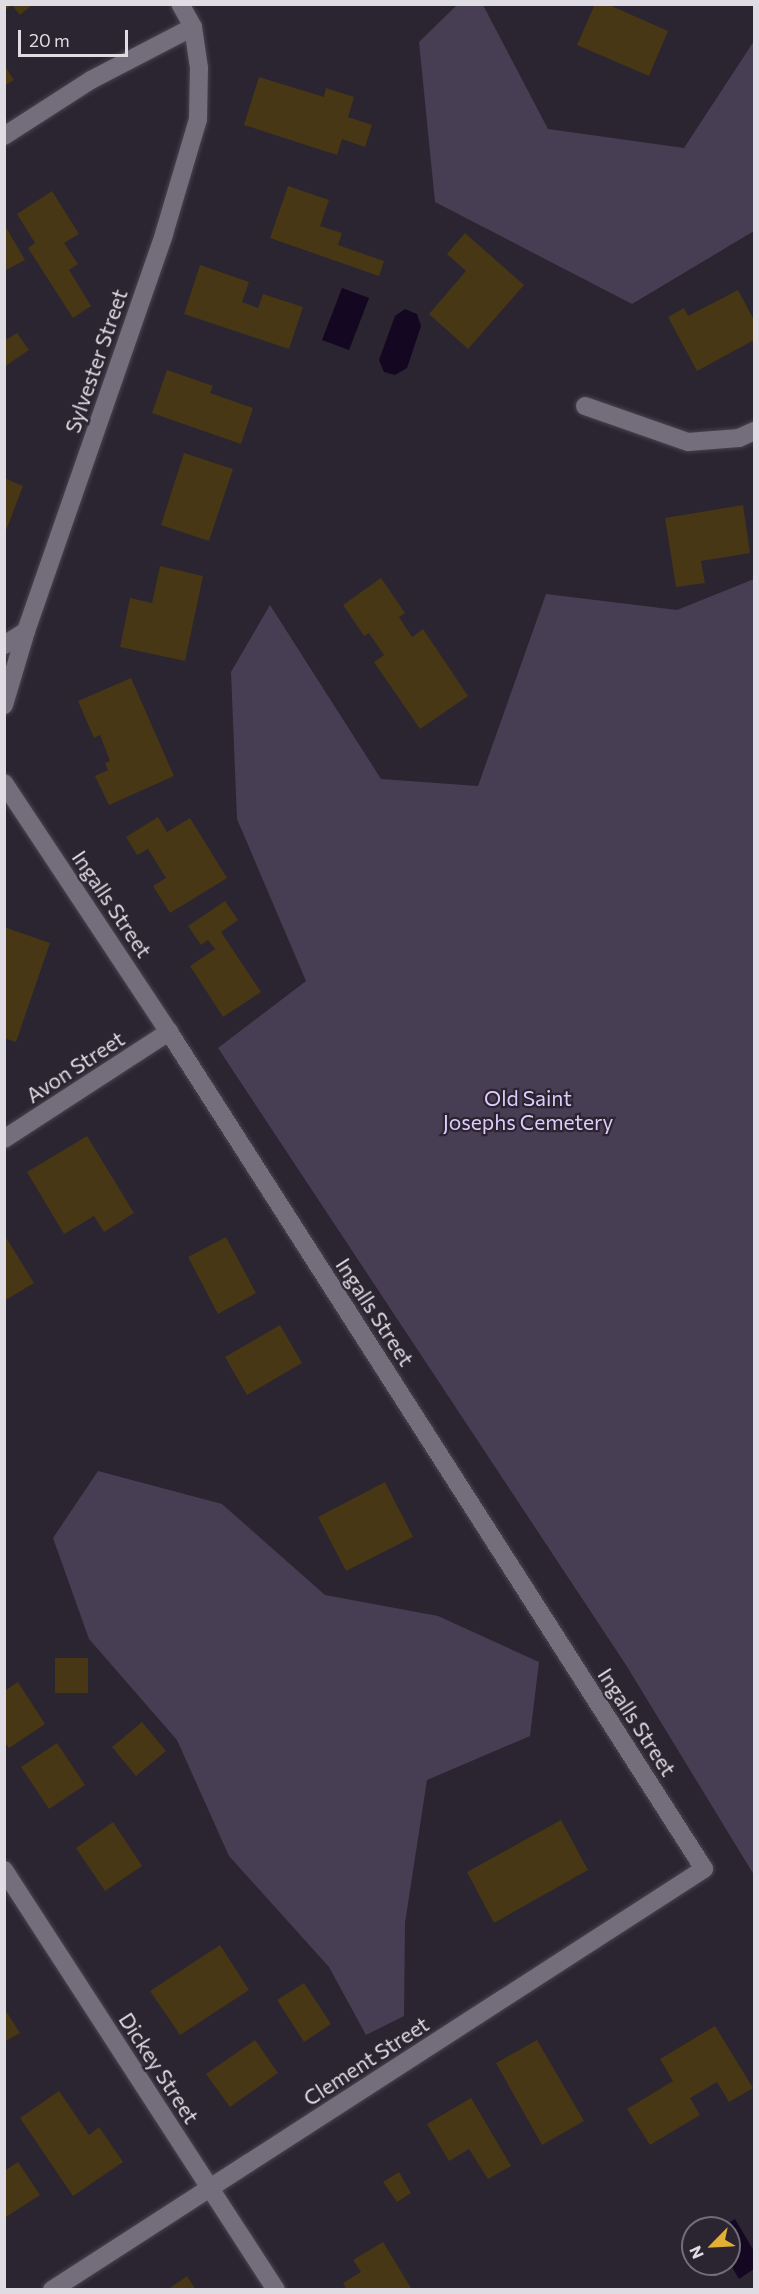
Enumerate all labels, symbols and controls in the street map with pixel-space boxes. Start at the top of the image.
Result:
scale bar [21,18,130,56]
text: 20 m [29,29,70,51]
street label: Sylvester Street [60,286,132,436]
street label: Ingalls Street [67,846,157,962]
street label: Avon Street [21,1026,129,1108]
park label: Old Saint Josephs Cemetery [443,1085,613,1135]
street label: Ingalls Street [331,1253,419,1371]
street label: Ingalls Street [593,1663,681,1781]
street label: Dickey Street [114,2008,204,2128]
street label: Clement Street [299,2011,433,2111]
north arrow [681,2216,741,2276]
text: N [685,2243,707,2262]

